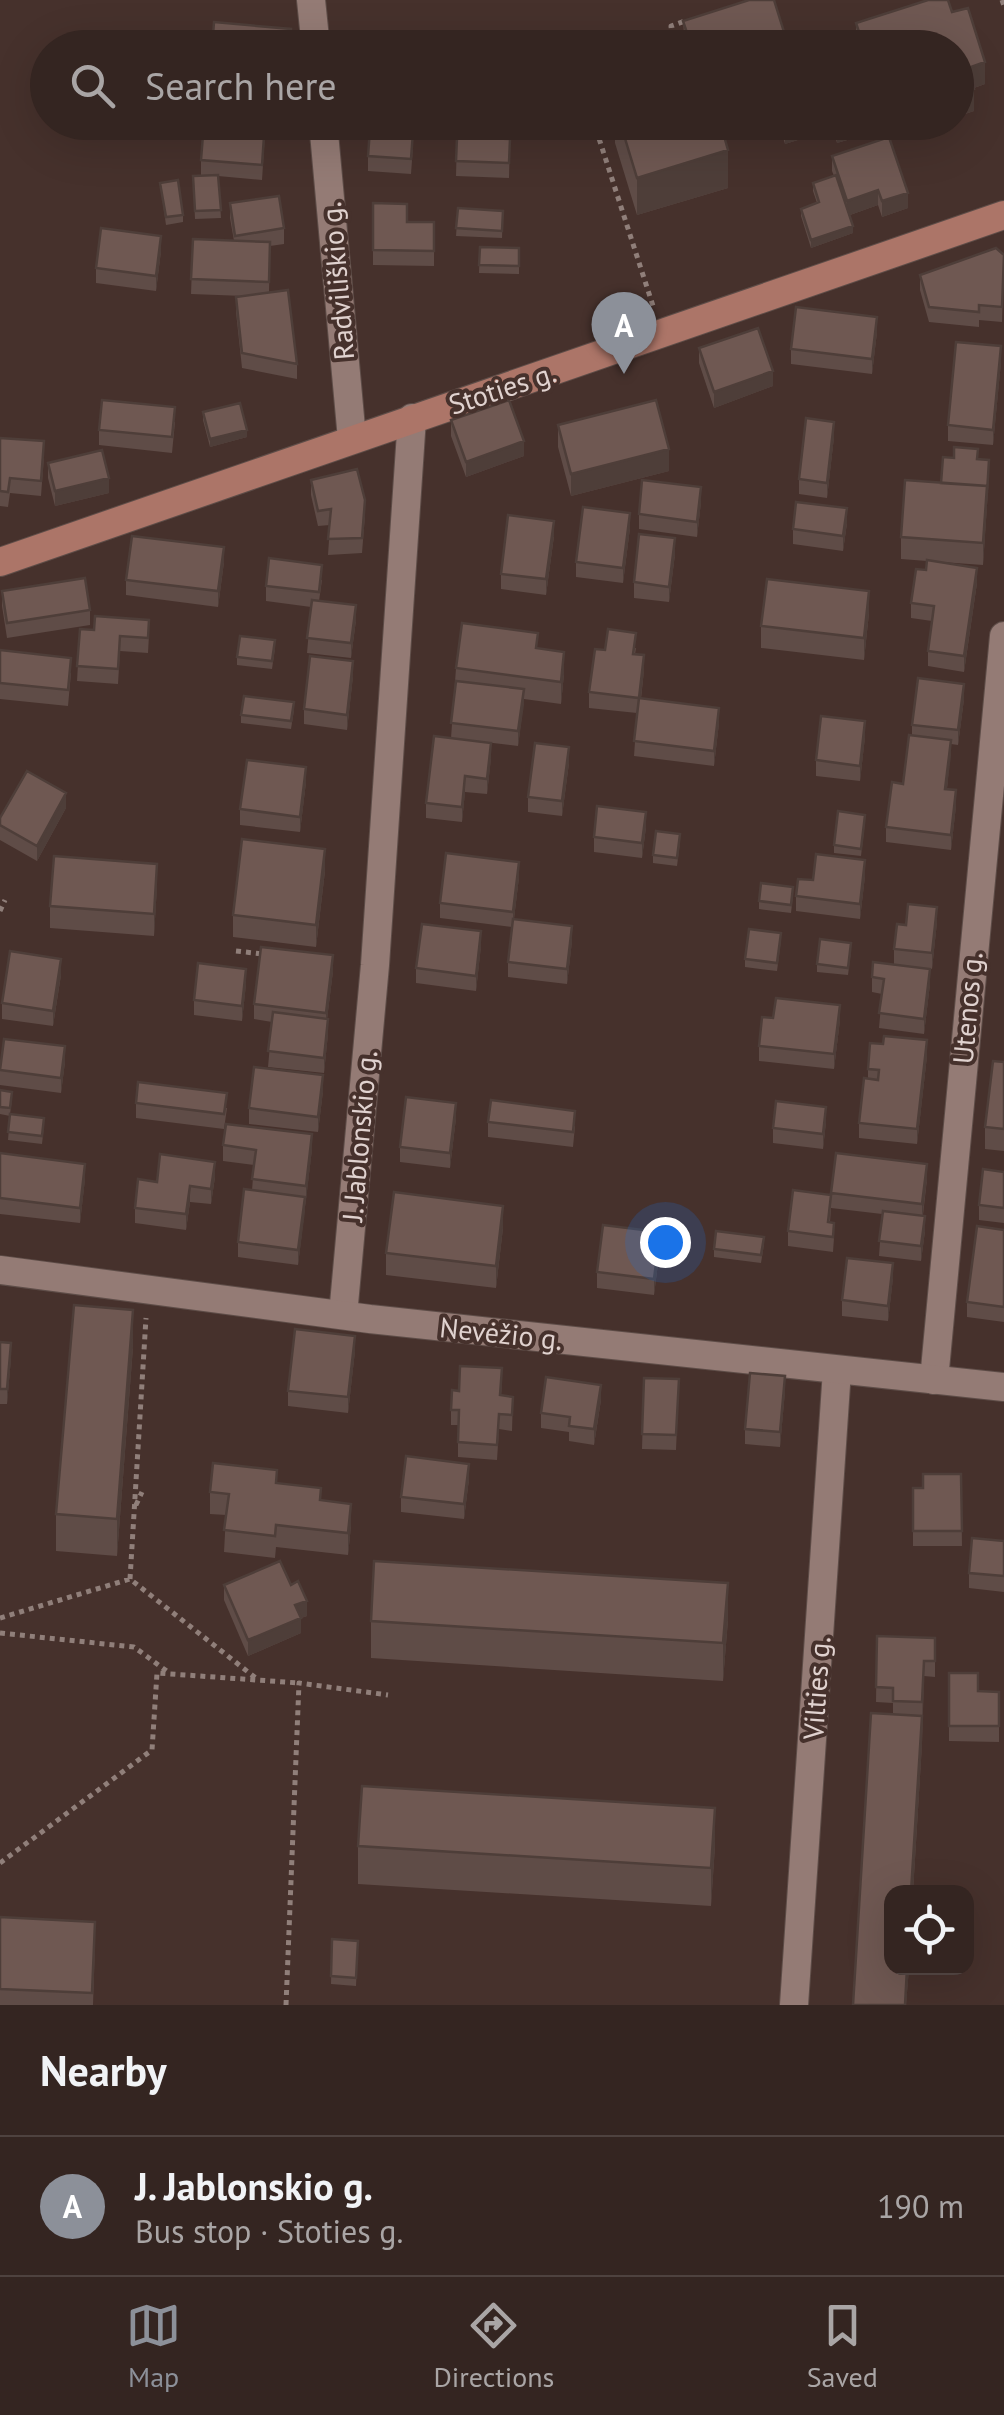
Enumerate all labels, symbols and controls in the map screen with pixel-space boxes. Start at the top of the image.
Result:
search box [30,30,974,140]
icon: search [65,58,120,113]
text: Search here [145,61,337,110]
street label: Radviliškio g. [312,201,362,361]
pin: A [592,292,656,374]
street label: Stoties g. [444,353,560,423]
street label: Utenos g. [944,950,990,1066]
street label: J. Jablonskio g. [333,1049,385,1224]
your location [640,1217,691,1268]
street label: Nevėžio g. [438,1308,564,1358]
street label: Vilties g. [794,1635,838,1742]
map controls [884,1885,974,1975]
button: locate [884,1885,974,1975]
text: Nearby [40,2043,167,2098]
text: J. Jablonskio g. [135,2161,373,2210]
text: A [63,2185,82,2227]
text: 190 m [877,2185,964,2227]
text: Bus stop · Stoties g. [135,2210,403,2252]
tab: Map [126,2298,181,2395]
tab: Directions [433,2298,554,2395]
tab: Saved [807,2298,878,2395]

